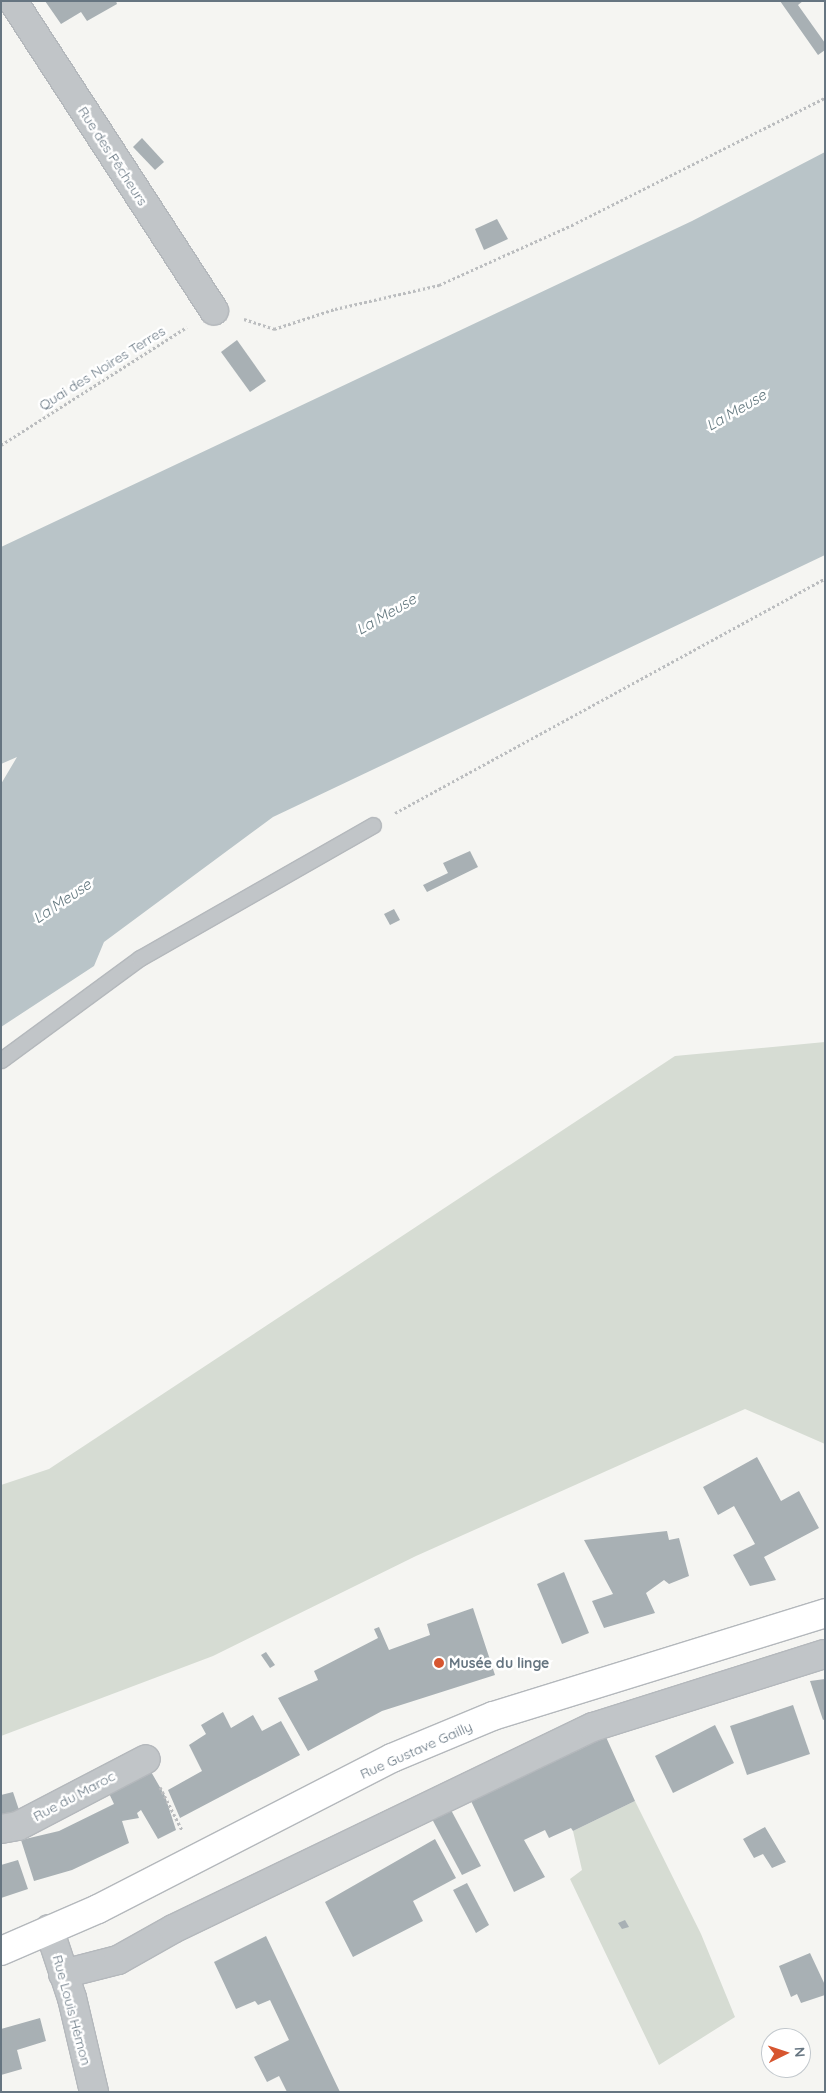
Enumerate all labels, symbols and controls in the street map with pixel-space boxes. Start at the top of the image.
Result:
street label: Rue des Pêcheurs [75,103,151,209]
street label: Quai des Noires Terres [36,322,168,414]
water label: La Meuse [703,386,769,434]
water label: La Meuse [353,590,419,638]
water label: La Meuse [30,875,94,927]
place label: Musée du linge [449,1655,549,1671]
marker: Musée du linge [433,1657,445,1669]
street label: Rue Gustave Gailly [357,1718,475,1782]
street label: Rue du Maroc [30,1767,118,1825]
street label: Rue Louis Hémon [49,1953,95,2067]
north arrow [761,2028,811,2078]
text: N [791,2046,809,2058]

